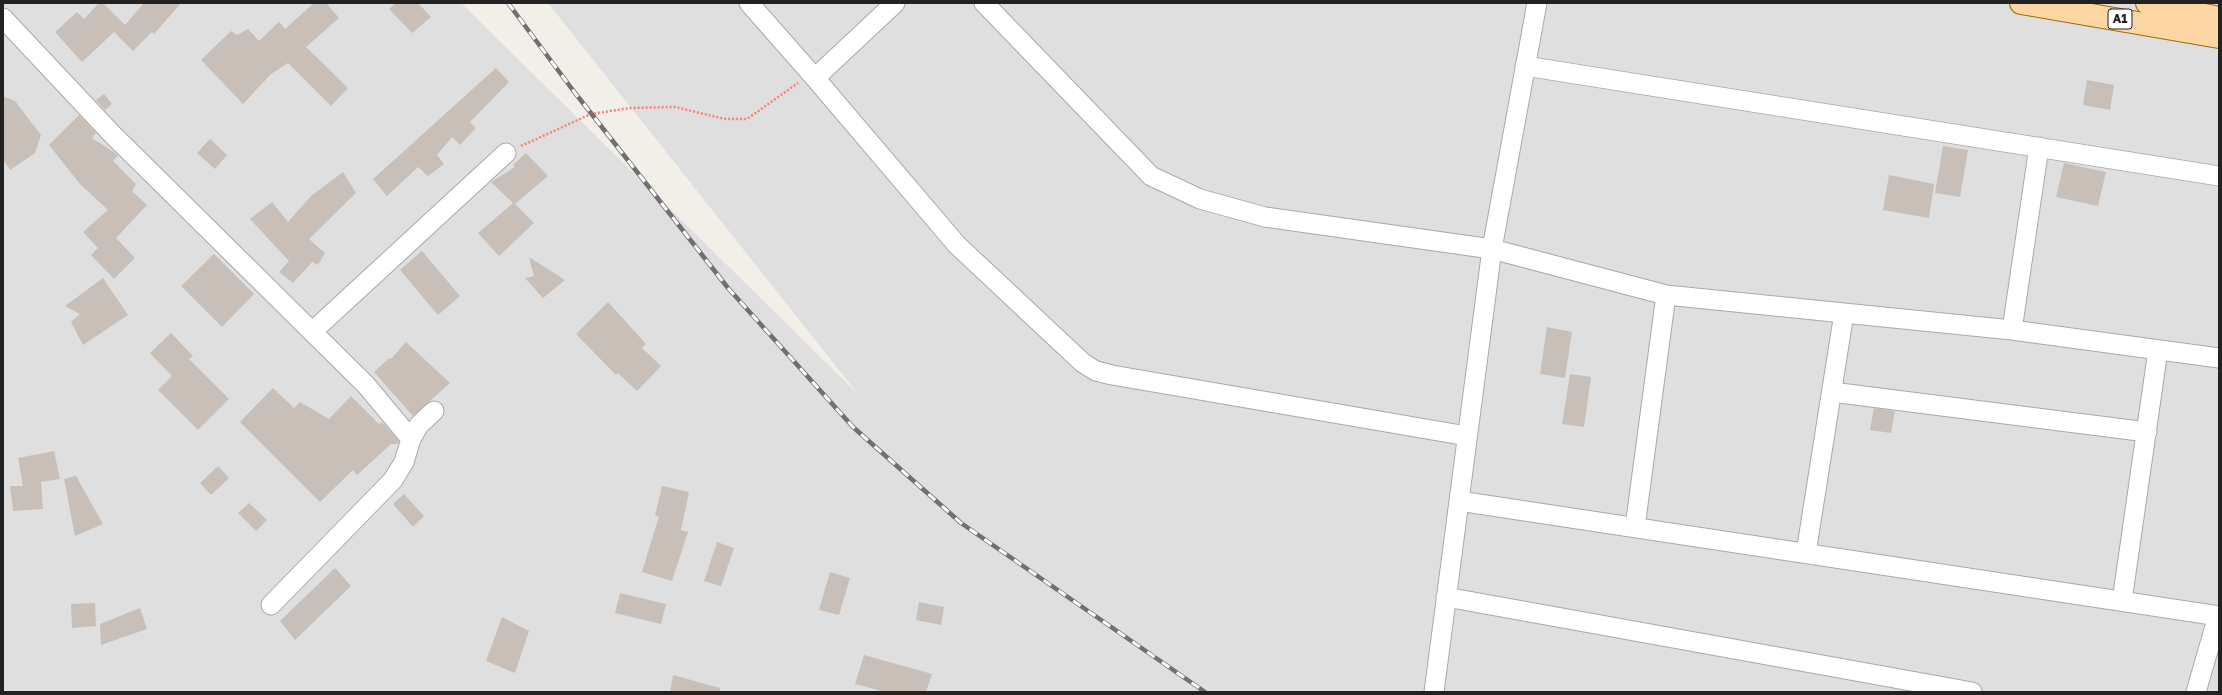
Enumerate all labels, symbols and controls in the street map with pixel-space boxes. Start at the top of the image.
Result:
road number: A1 [2108,9,2132,29]

